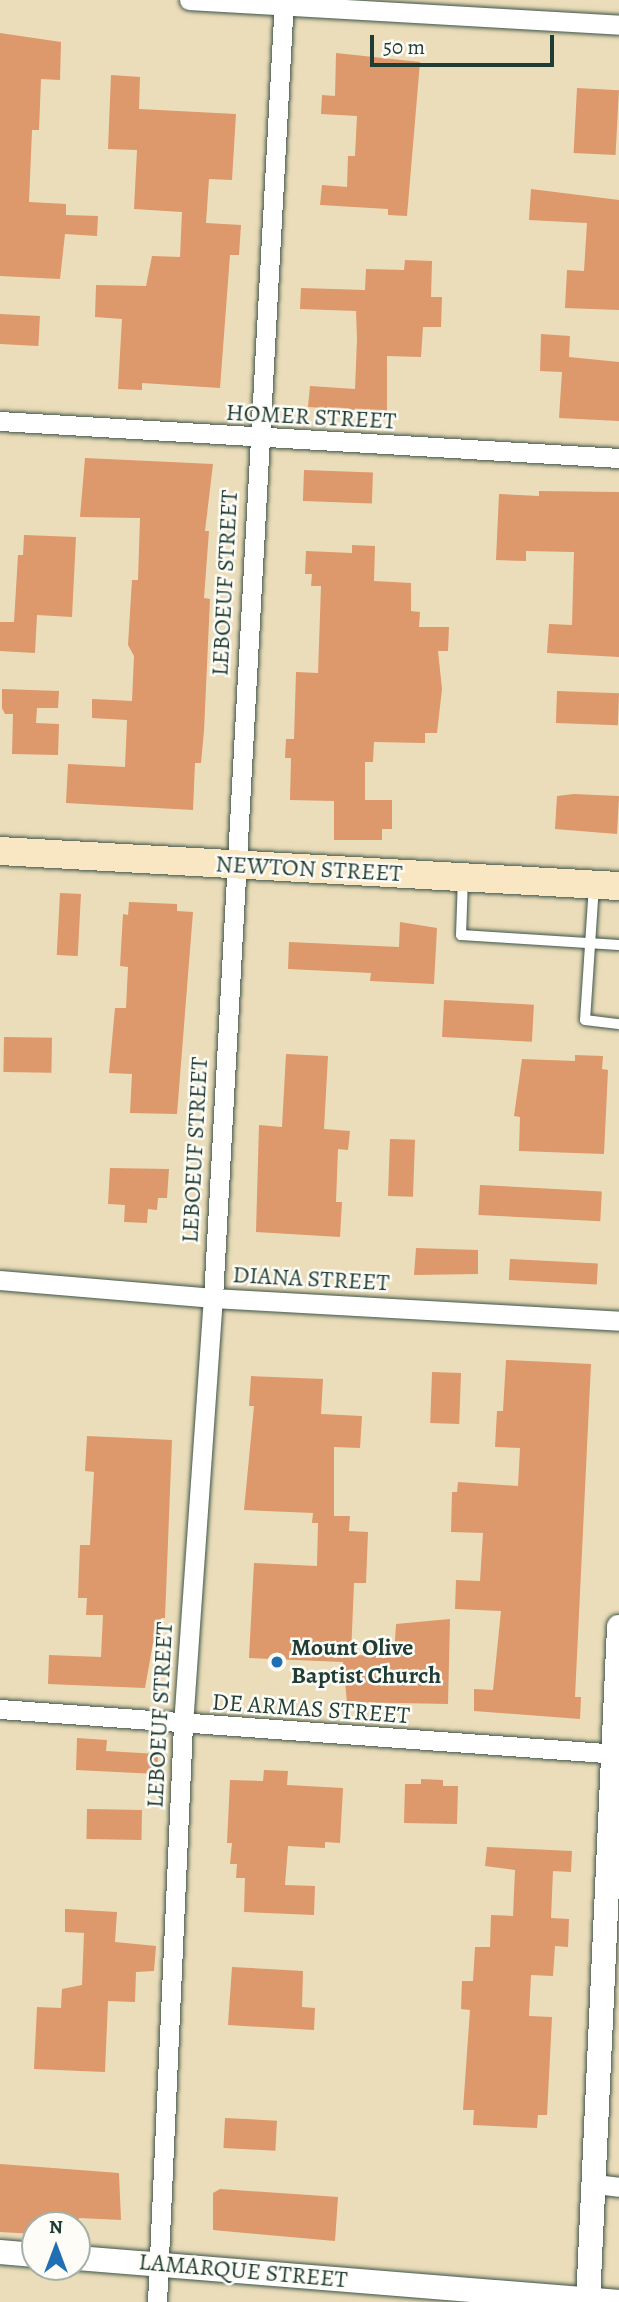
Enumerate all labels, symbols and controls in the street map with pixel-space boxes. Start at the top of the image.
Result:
scale bar [374,21,558,65]
text: 50 m [383,33,425,61]
street label: HOMER STREET [225,398,397,436]
street label: LEBOEUF STREET [206,489,244,677]
street label: NEWTON STREET [215,850,403,888]
street label: LEBOEUF STREET [176,1056,214,1244]
street label: DIANA STREET [232,1261,390,1297]
street label: LEBOEUF STREET [141,1621,179,1809]
place label: Mount Olive Baptist Church [291,1634,441,1690]
marker: Mount Olive Baptist Church [269,1654,285,1670]
street label: DE ARMAS STREET [211,1688,411,1730]
north arrow [21,2211,91,2281]
text: N [49,2214,63,2240]
street label: LAMARQUE STREET [137,2248,349,2294]

